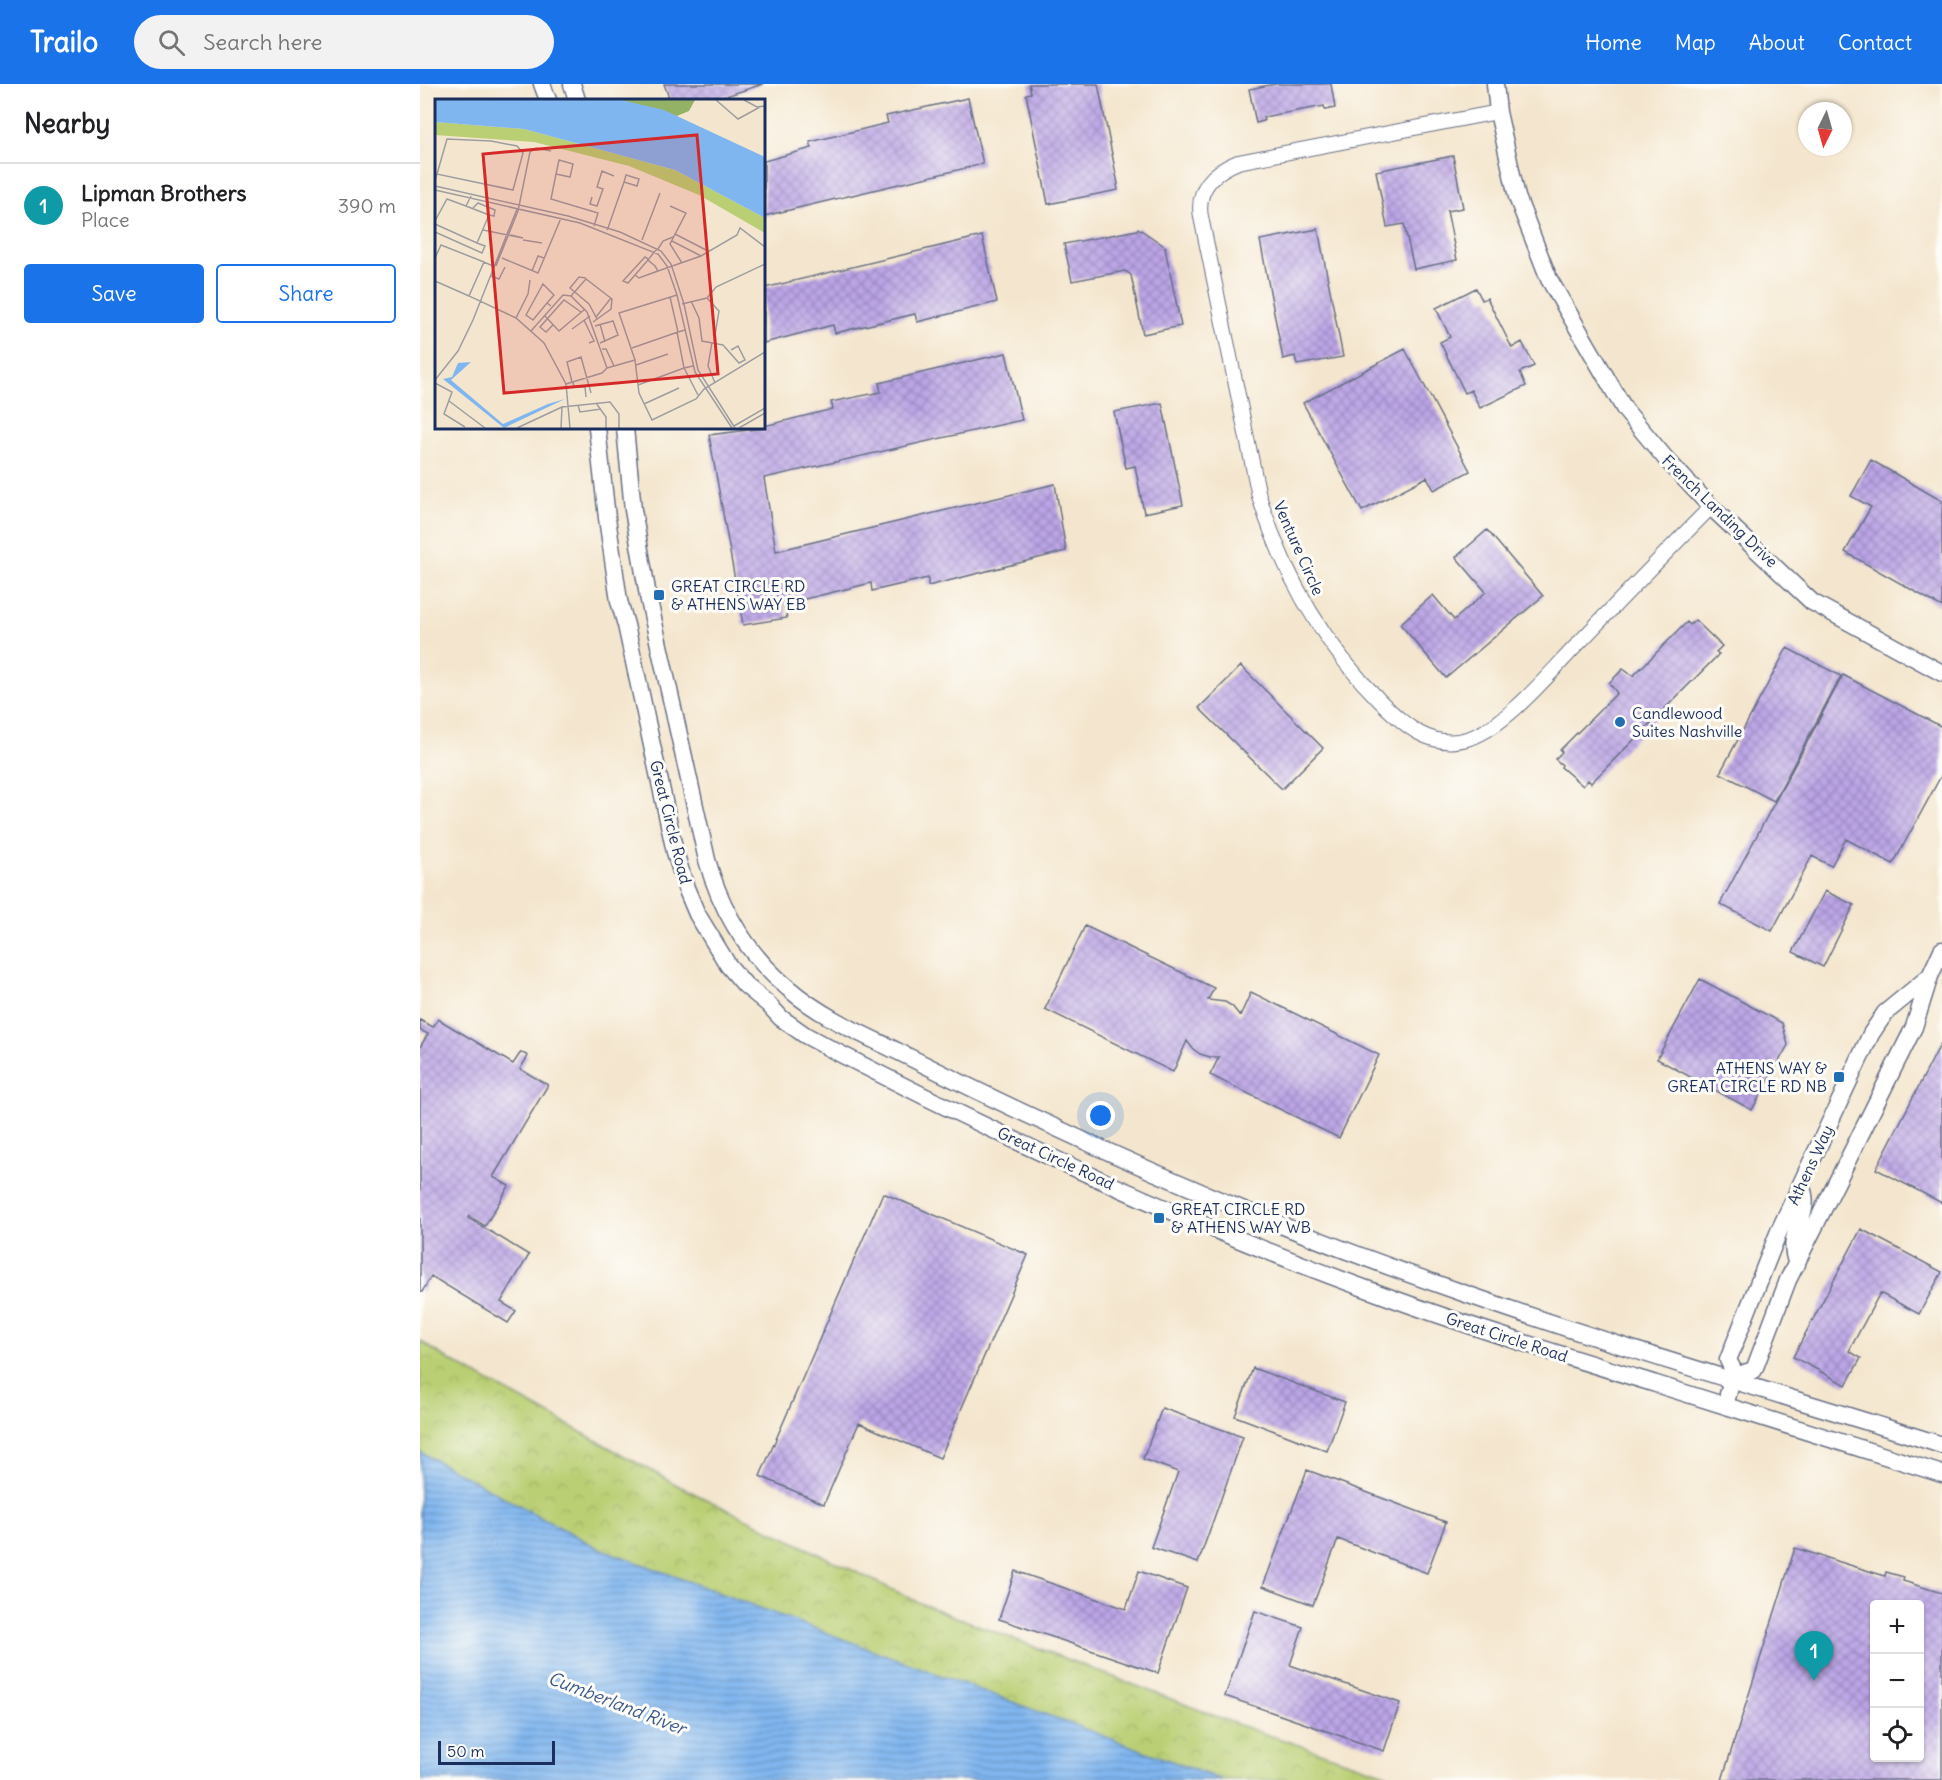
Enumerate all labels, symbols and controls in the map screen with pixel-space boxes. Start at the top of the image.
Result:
search box [134,15,554,69]
text: Trailo [30,24,98,60]
icon: search [155,26,188,59]
text: Search here [203,28,322,56]
text: Home [1585,29,1642,56]
text: Map [1675,29,1716,56]
text: About [1749,29,1805,56]
text: Contact [1838,29,1912,56]
inset map [435,99,765,429]
north arrow [1798,102,1852,156]
text: Nearby [24,107,110,140]
text: Lipman Brothers [81,179,247,207]
text: 1 [40,193,47,218]
text: 390 m [338,193,396,218]
text: Place [81,207,129,232]
button: Save [24,264,204,323]
button: Share [216,264,396,323]
street label: French Landing Drive [1658,451,1782,571]
street label: Venture Circle [1269,498,1329,598]
place label: GREAT CIRCLE RD & ATHENS WAY EB [671,576,806,614]
marker: GREAT CIRCLE RD & ATHENS WAY EB [652,588,666,602]
place label: Candlewood Suites Nashville [1632,703,1742,741]
marker: Candlewood Suites Nashville [1613,715,1627,729]
street label: Great Circle Road [646,758,696,886]
place label: ATHENS WAY & GREAT CIRCLE RD NB [1667,1058,1827,1096]
marker: ATHENS WAY & GREAT CIRCLE RD NB [1832,1070,1846,1084]
your location [1086,1101,1115,1130]
street label: Great Circle Road [994,1122,1118,1194]
street label: Athens Way [1783,1122,1837,1208]
place label: GREAT CIRCLE RD & ATHENS WAY WB [1171,1199,1311,1237]
marker: GREAT CIRCLE RD & ATHENS WAY WB [1152,1211,1166,1225]
street label: Great Circle Road [1444,1308,1570,1366]
map controls [1870,1600,1924,1762]
button: + [1870,1600,1924,1654]
pin: 1 [1794,1632,1834,1681]
button: − [1870,1654,1924,1708]
water label: Cumberland River [545,1666,692,1741]
button: locate [1870,1708,1924,1762]
scale bar [438,1738,555,1766]
text: 50 m [447,1741,485,1761]

